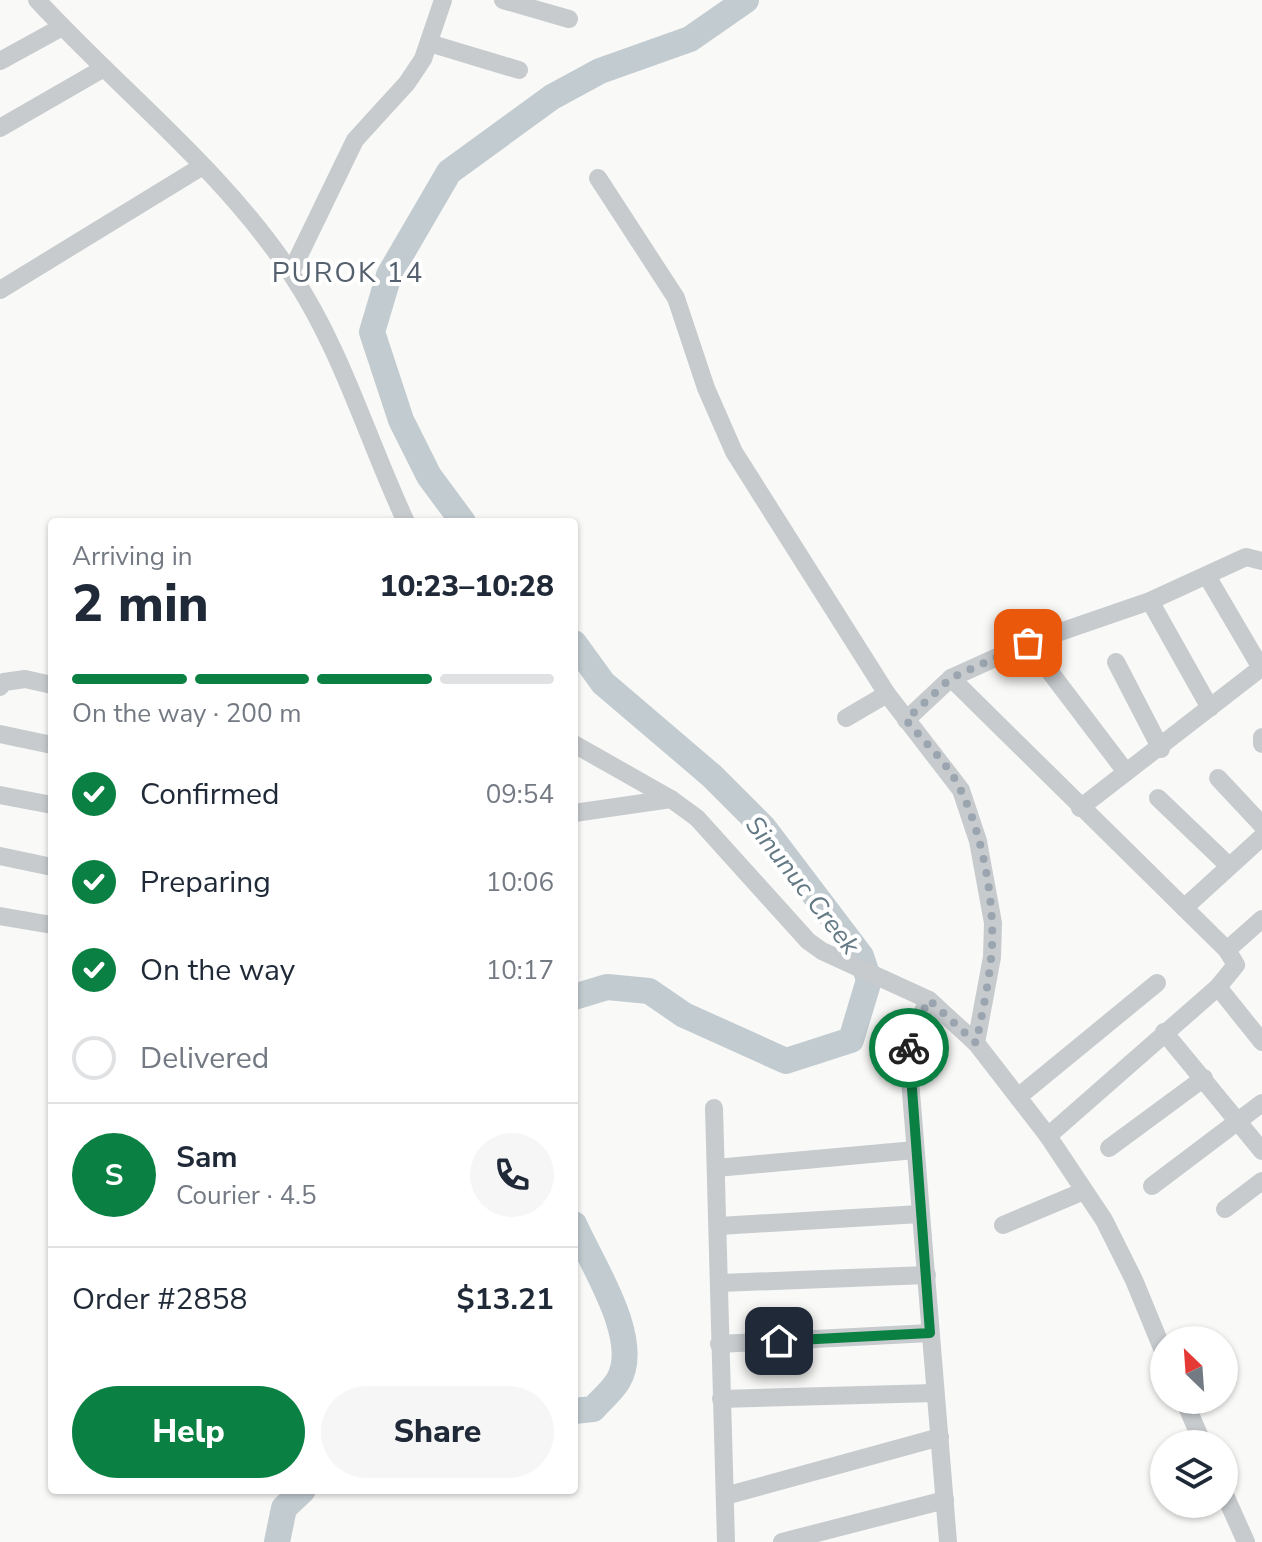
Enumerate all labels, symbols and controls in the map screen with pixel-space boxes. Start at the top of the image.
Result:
district label: PUROK 14 [272,254,424,292]
text: Arriving in [72,539,193,574]
text: 10:23–10:28 [379,566,554,607]
text: 2 min [72,568,209,639]
pin [994,609,1062,677]
icon: bag [1006,621,1050,665]
text: On the way · 200 m [72,696,301,731]
icon: check [72,772,116,816]
text: Confirmed [140,774,280,815]
text: 09:54 [486,777,554,812]
water label: Sinunuc Creek [737,809,868,963]
icon: check [72,860,116,904]
text: Preparing [140,862,271,903]
text: 10:06 [486,865,554,900]
icon: check [72,948,116,992]
text: On the way [140,950,295,991]
text: 10:17 [486,953,554,988]
courier [869,1008,949,1088]
icon: bike [887,1026,931,1070]
text: Delivered [140,1038,269,1079]
button: phone [470,1133,554,1217]
text: Sam [176,1137,238,1178]
text: S [105,1155,123,1196]
text: Courier · 4.5 [176,1178,317,1213]
text: Order #2858 [72,1279,247,1320]
text: $13.21 [457,1279,554,1320]
pin [745,1307,813,1375]
icon: home [757,1319,801,1363]
north arrow [1150,1326,1238,1414]
map controls [1150,1326,1238,1518]
button: Help [72,1386,305,1478]
button: Share [321,1386,554,1478]
button: layers [1150,1430,1238,1518]

